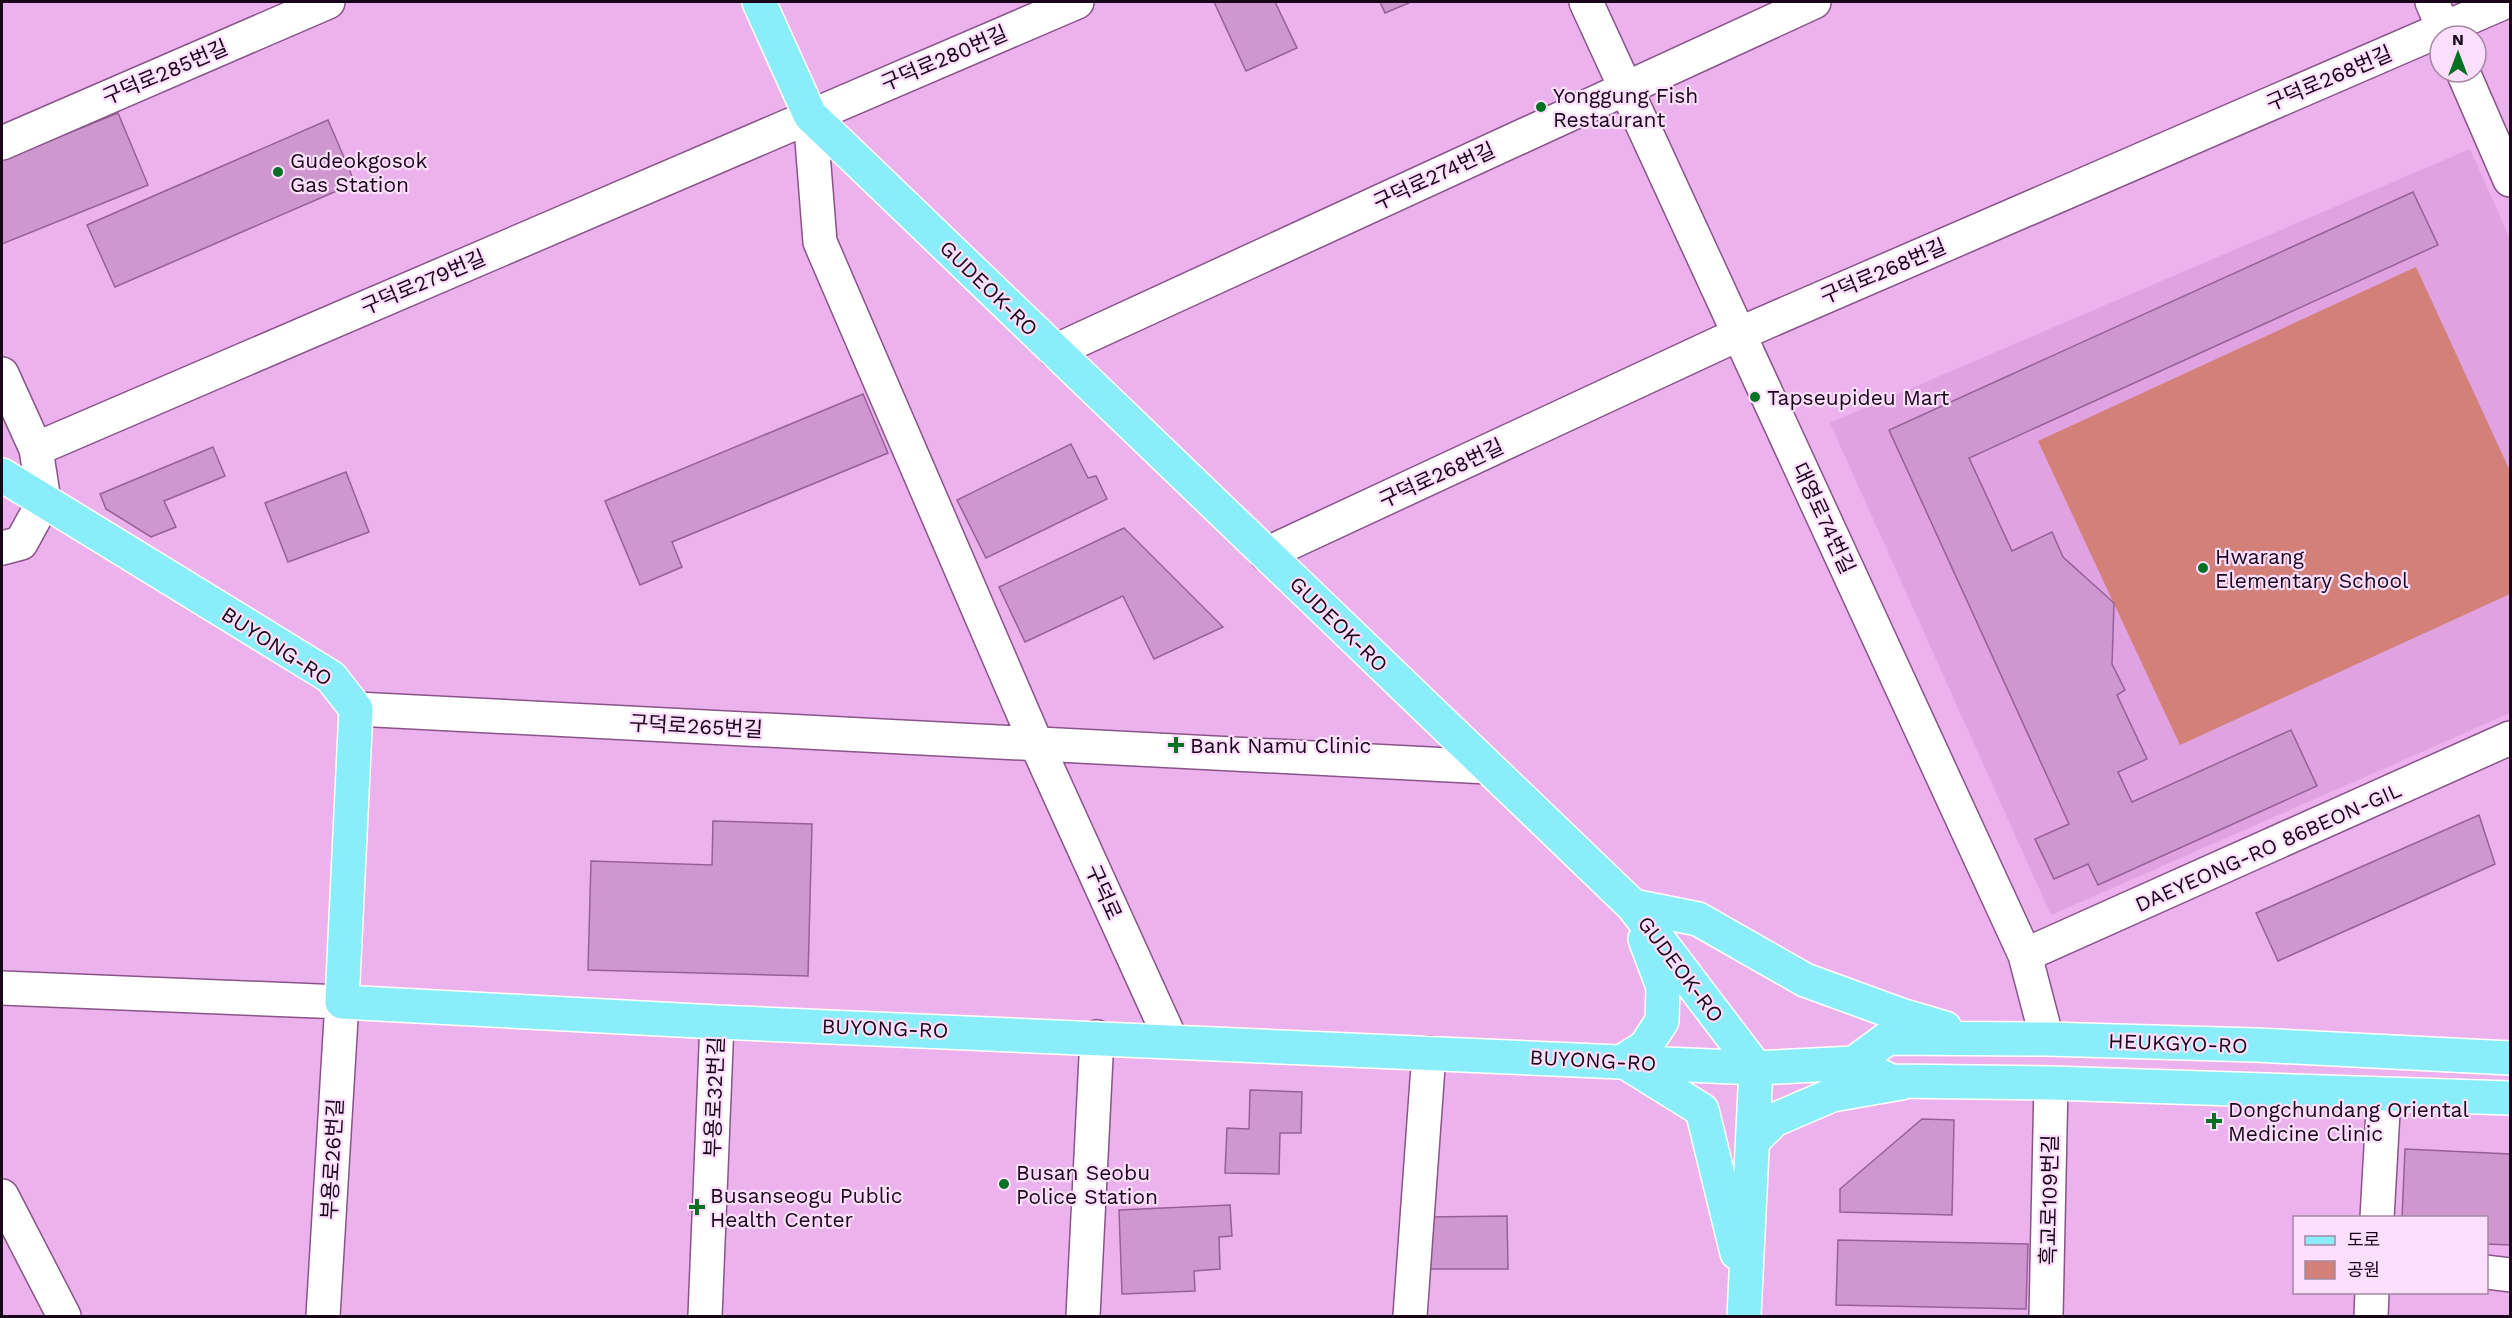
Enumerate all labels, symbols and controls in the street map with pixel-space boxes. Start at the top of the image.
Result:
street label: 구덕로280번길 [877,20,1011,96]
north arrow [2428,24,2488,84]
text: N [2452,30,2464,49]
street label: 구덕로285번길 [98,34,232,110]
street label: 구덕로268번길 [2262,40,2396,116]
place label: Yonggung Fish Restaurant [1553,83,1698,132]
marker: Yonggung Fish Restaurant [1534,100,1548,114]
street label: 구덕로274번길 [1369,137,1499,215]
place label: Gudeokgosok Gas Station [290,148,427,197]
marker: Gudeokgosok Gas Station [271,165,285,179]
street label: 구덕로268번길 [1816,233,1950,309]
street label: GUDEOK-RO [935,235,1043,341]
street label: 구덕로279번길 [357,244,489,320]
place label: Tapseupideu Mart [1767,385,1950,410]
marker: Tapseupideu Mart [1748,390,1762,404]
street label: 구덕로268번길 [1375,433,1507,513]
street label: 대영로74번길 [1787,458,1861,578]
place label: Hwarang Elementary School [2215,544,2409,593]
marker: Hwarang Elementary School [2196,561,2210,575]
street label: GUDEOK-RO [1285,571,1393,677]
street label: BUYONG-RO [217,601,337,691]
street label: 구덕로265번길 [629,710,763,742]
place label: Bank Namu Clinic [1190,733,1371,758]
marker: Bank Namu Clinic [1167,736,1185,754]
street label: DAEYEONG-RO 86BEON-GIL [2131,777,2405,917]
street label: 구덕로 [1081,860,1127,924]
street label: GUDEOK-RO [1633,911,1729,1027]
street label: BUYONG-RO [821,1013,949,1043]
street label: HEUKGYO-RO [2108,1028,2248,1058]
street label: 부용로32번길 [699,1036,729,1158]
street label: BUYONG-RO [1529,1044,1657,1076]
place label: Dongchundang Oriental Medicine Clinic [2228,1097,2469,1146]
street label: 부용로26번길 [316,1098,348,1220]
marker: Dongchundang Oriental Medicine Clinic [2205,1112,2223,1130]
street label: 흑교로109번길 [2035,1134,2063,1266]
place label: Busan Seobu Police Station [1016,1160,1158,1209]
marker: Busan Seobu Police Station [997,1177,1011,1191]
place label: Busanseogu Public Health Center [710,1183,902,1232]
marker: Busanseogu Public Health Center [688,1198,706,1216]
legend [2293,1216,2488,1294]
text: 도로 [2347,1229,2380,1250]
text: 공원 [2347,1259,2380,1280]

